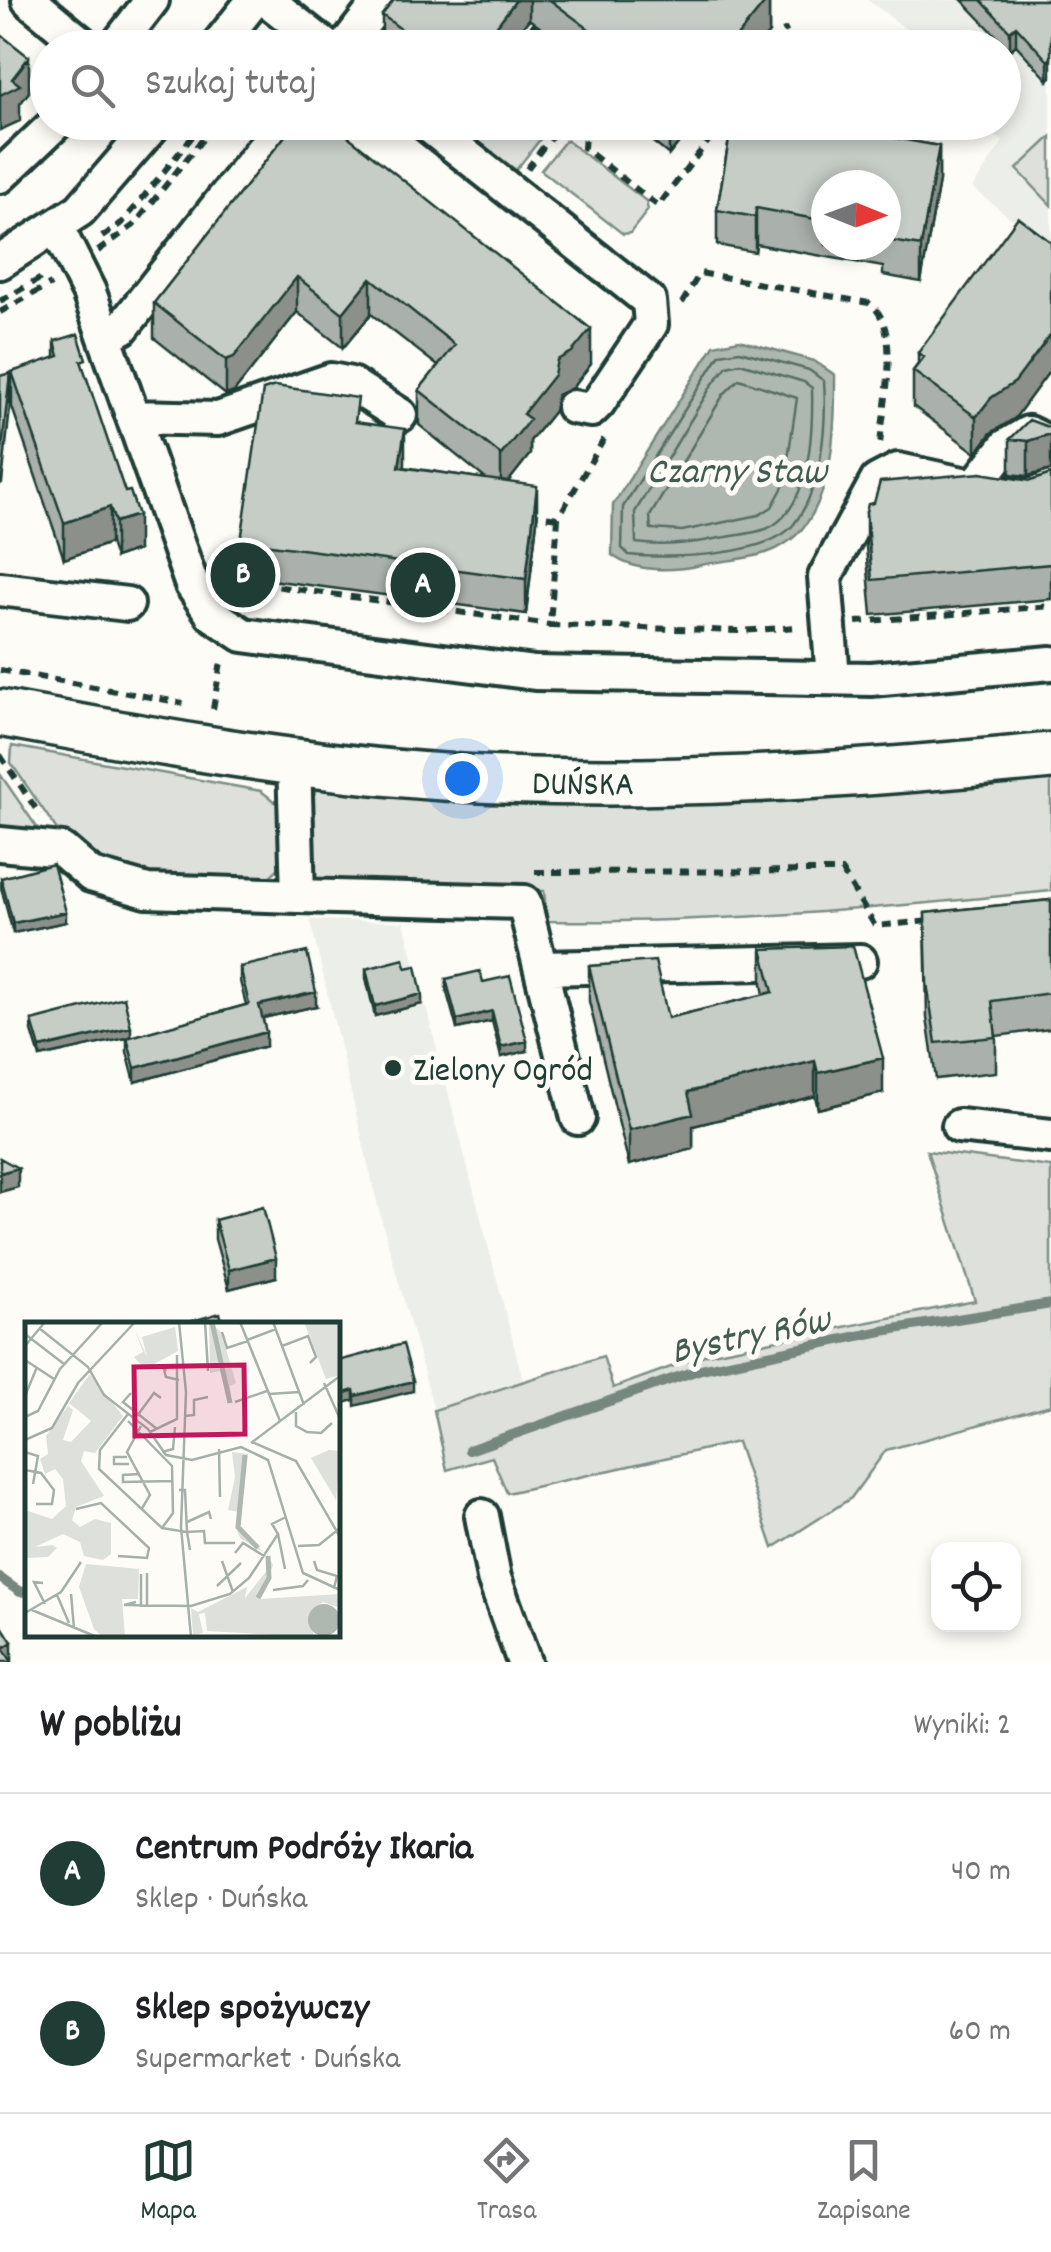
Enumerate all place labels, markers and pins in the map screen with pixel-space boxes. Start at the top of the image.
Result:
pin: B [210,538,276,612]
pin: A [390,548,456,622]
place label: Zielony Ogród [413,1048,593,1098]
marker: Zielony Ogród [382,1057,404,1079]

